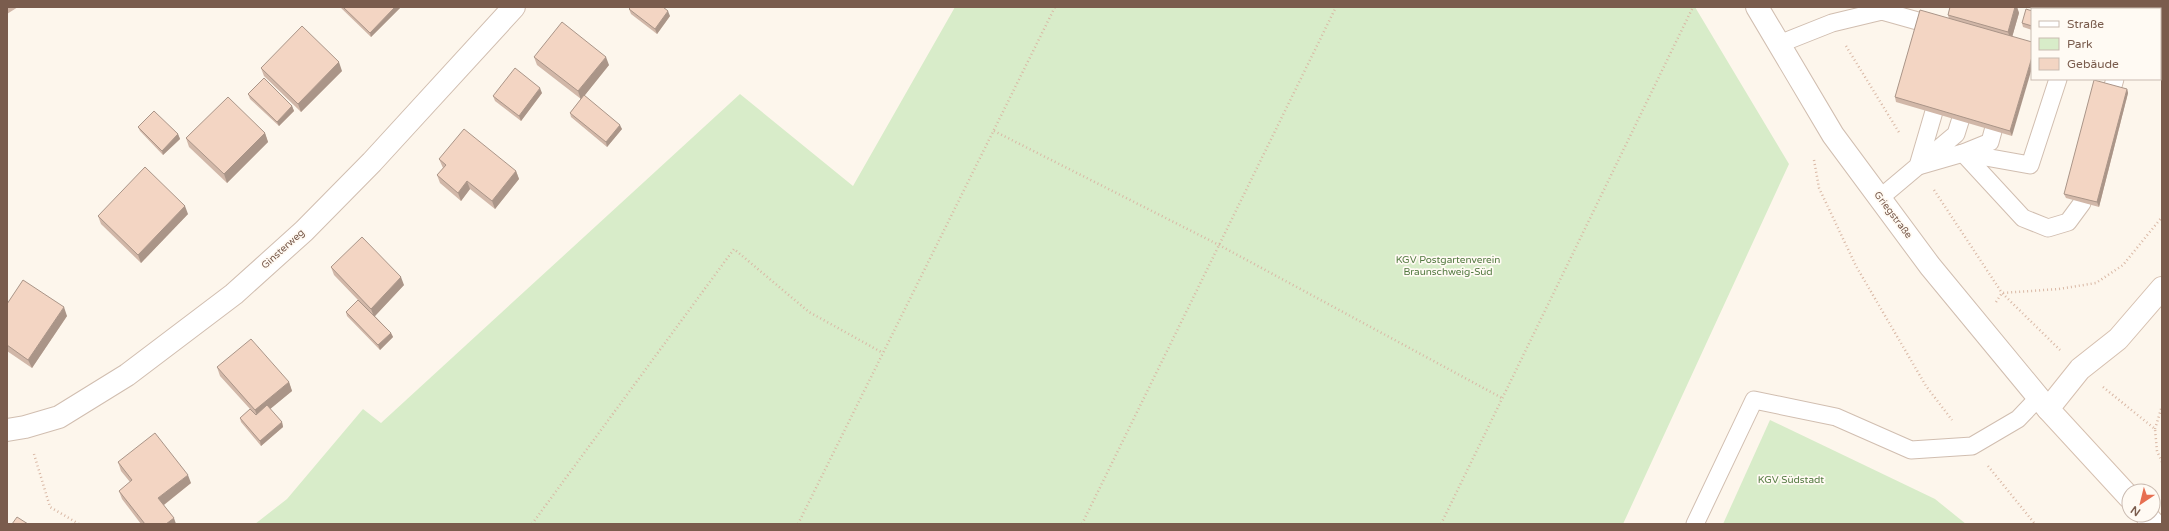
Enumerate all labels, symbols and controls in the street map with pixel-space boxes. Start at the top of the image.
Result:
legend [2031,8,2161,80]
text: Straße [2067,17,2104,31]
text: Park [2067,37,2093,51]
text: Gebäude [2067,57,2119,71]
street label: Griegstraße [1871,189,1915,241]
street label: Ginsterweg [259,226,307,272]
park label: KGV Postgartenverein Braunschweig-Süd [1396,254,1500,278]
park label: KGV Südstadt [1758,474,1824,486]
north arrow [2121,483,2161,523]
text: N [2128,503,2143,519]

